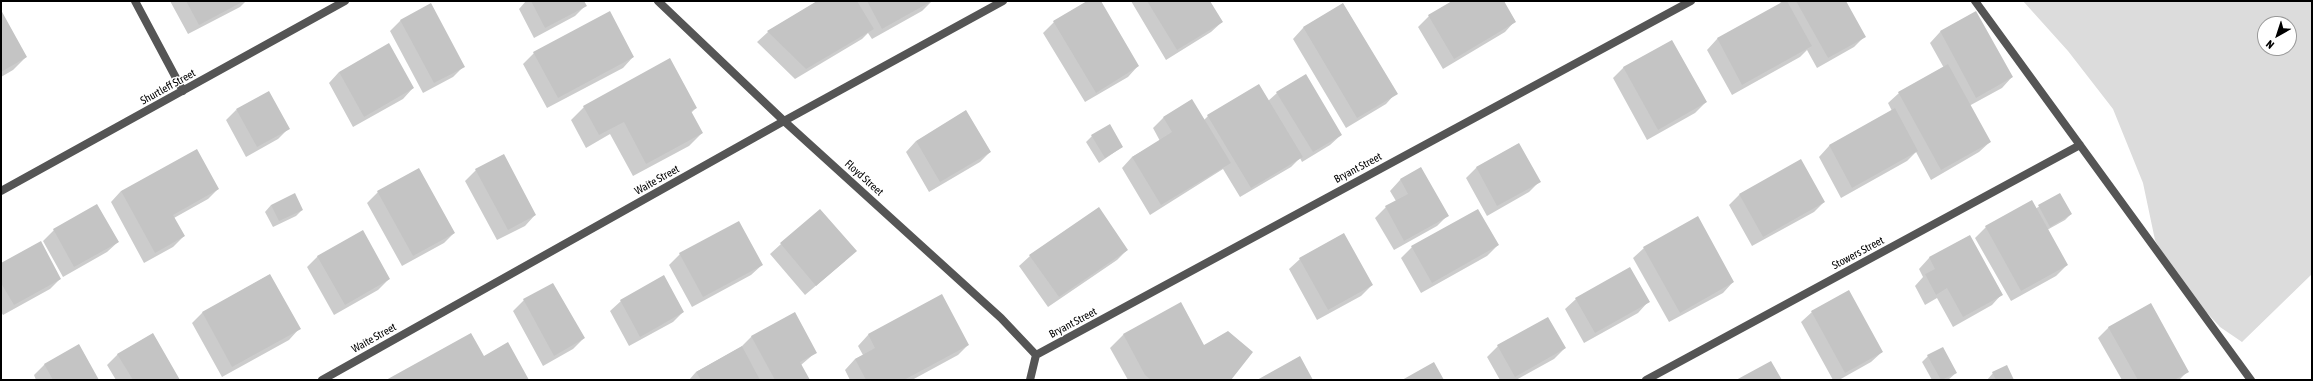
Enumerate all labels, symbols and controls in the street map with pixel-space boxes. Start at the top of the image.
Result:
north arrow [2257,16,2297,56]
text: N [2264,38,2276,51]
street label: Shurtleff Street [138,66,198,108]
street label: Bryant Street [1332,150,1384,186]
street label: Floyd Street [842,157,886,199]
street label: Waite Street [632,162,682,198]
street label: Stowers Street [1830,234,1886,272]
street label: Bryant Street [1047,305,1099,341]
street label: Waite Street [349,320,399,356]

